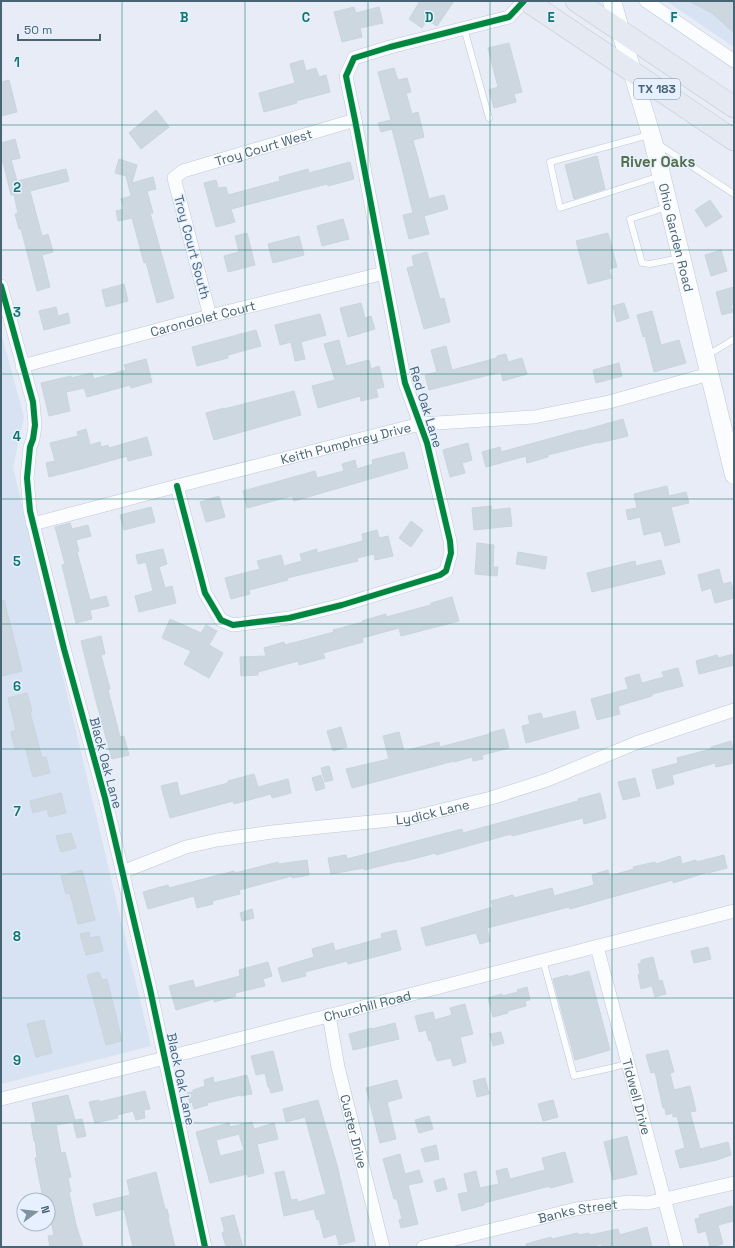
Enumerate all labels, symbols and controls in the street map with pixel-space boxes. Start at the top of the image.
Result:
text: B [180,9,189,26]
text: C [302,9,310,26]
text: D [425,9,434,26]
text: E [547,9,555,26]
text: F [671,9,678,26]
scale bar [18,16,100,42]
text: 50 m [24,22,52,38]
text: 1 [14,54,20,71]
road number: TX 183 [634,79,680,99]
street label: Troy Court West [213,125,314,170]
district label: River Oaks [621,152,696,171]
text: 2 [13,179,21,196]
street label: Ohio Garden Road [655,181,698,293]
street label: Troy Court South [170,193,214,301]
street label: Carondolet Court [148,297,257,340]
text: 3 [13,304,21,321]
street label: Red Oak Lane [406,364,446,450]
street label: Keith Pumphrey Drive [279,418,413,468]
text: 4 [13,428,21,445]
text: 5 [13,553,21,570]
text: 6 [13,678,21,695]
street label: Black Oak Lane [86,715,126,811]
street label: Lydick Lane [395,795,471,828]
text: 7 [13,803,21,820]
text: 8 [13,928,21,945]
street label: Churchill Road [322,986,413,1025]
street label: Black Oak Lane [163,1031,199,1127]
text: 9 [13,1052,21,1069]
street label: Tidwell Drive [619,1057,655,1137]
street label: Custer Drive [337,1092,372,1170]
north arrow [16,1192,56,1232]
street label: Banks Street [536,1195,619,1227]
text: N [38,1204,53,1215]

